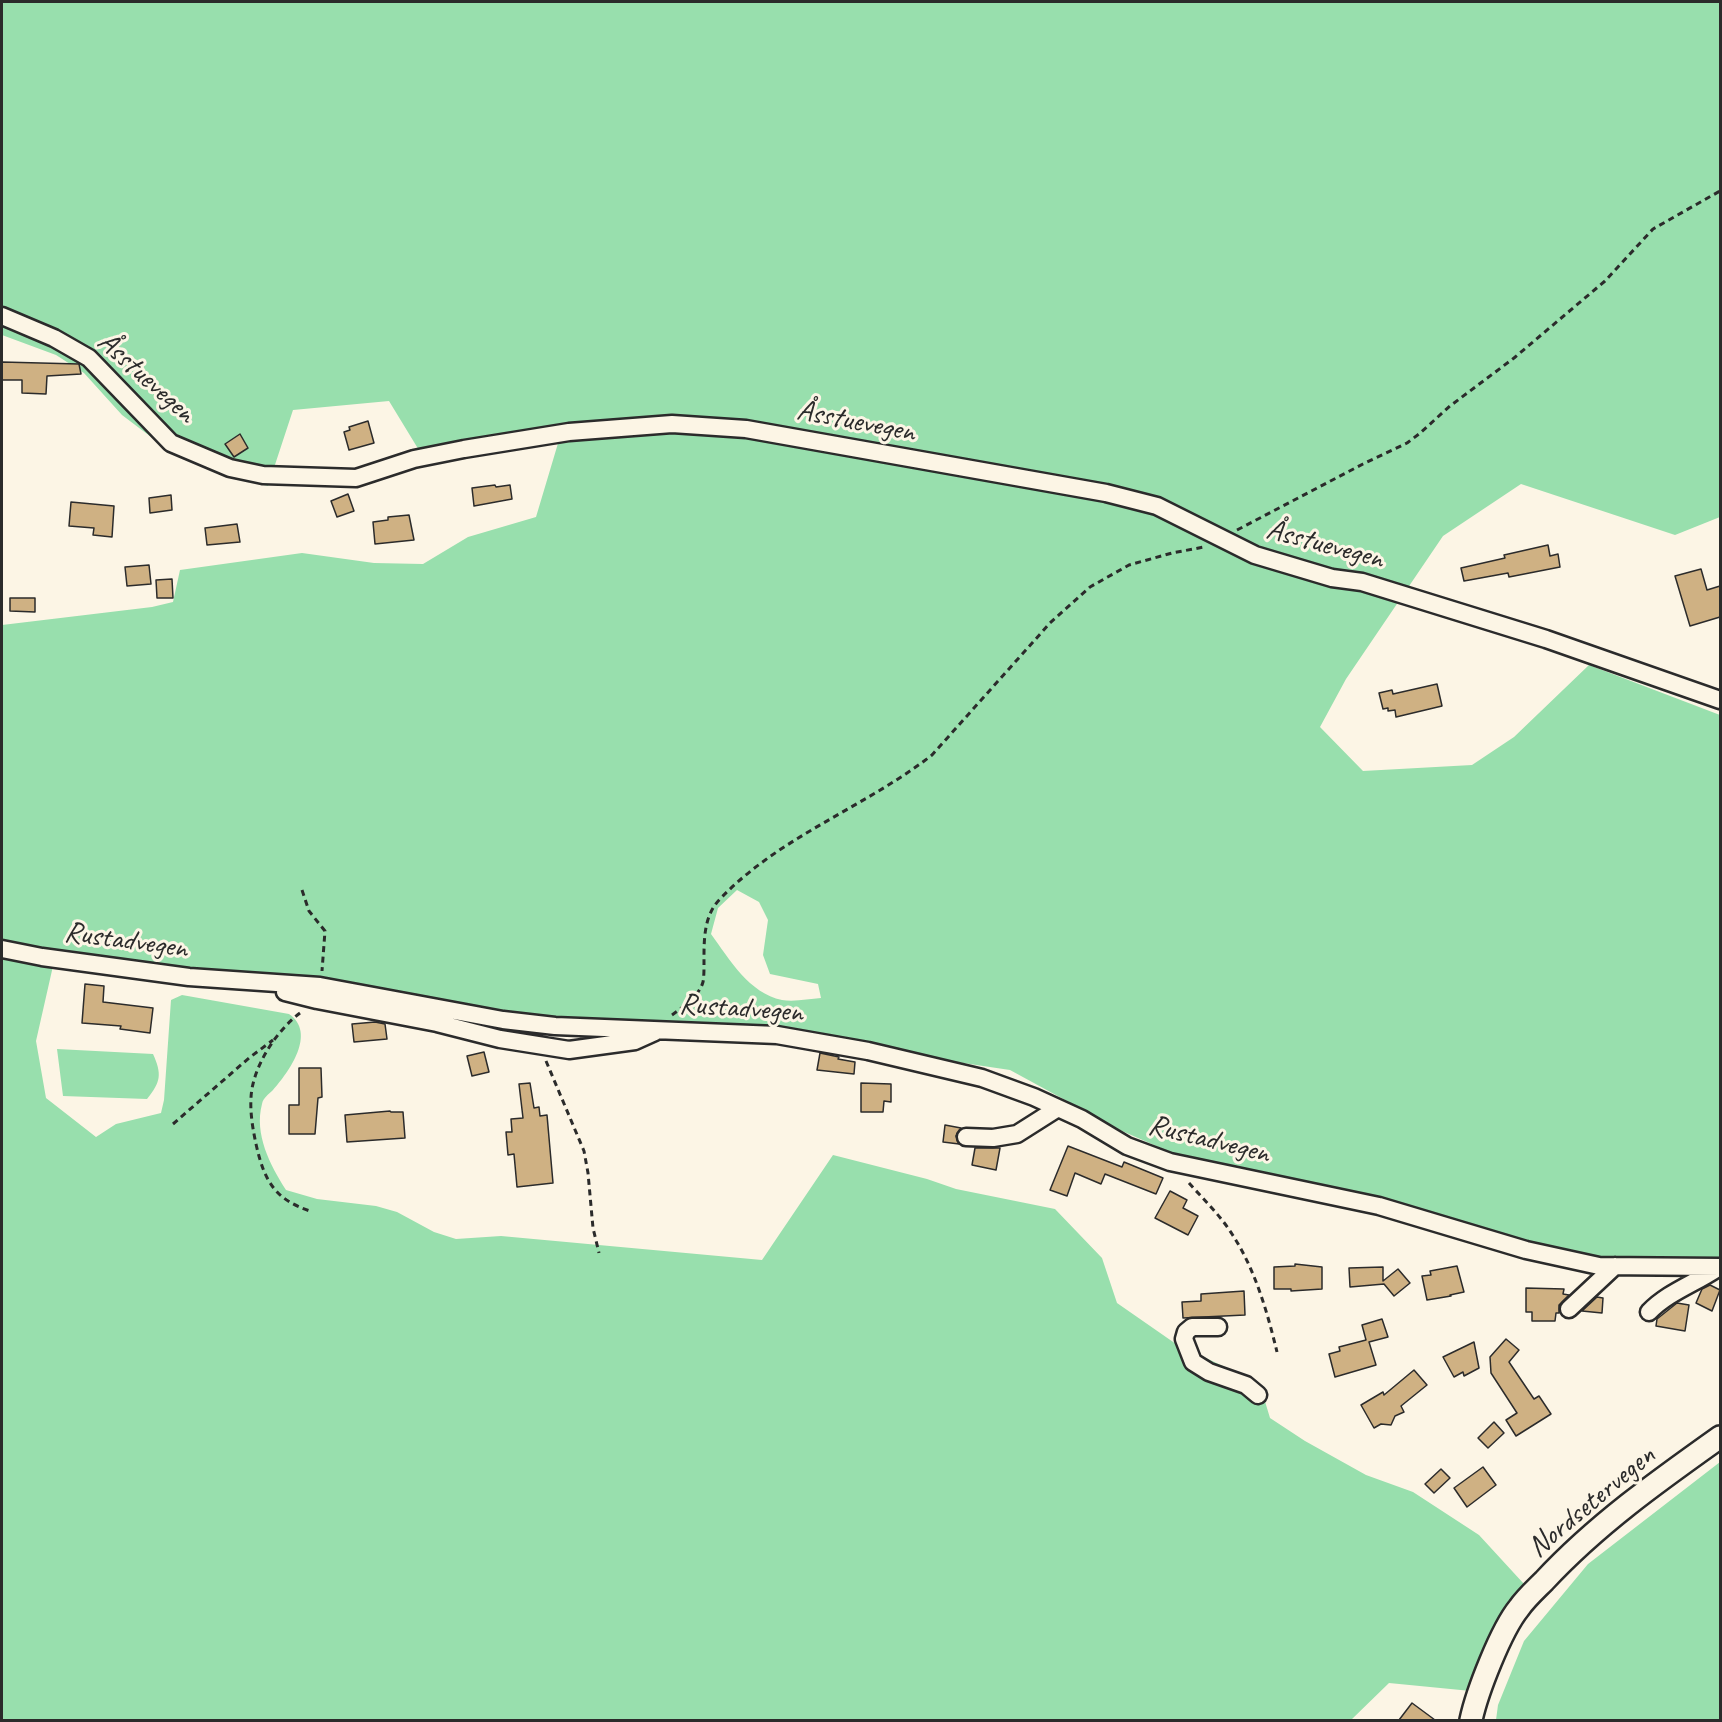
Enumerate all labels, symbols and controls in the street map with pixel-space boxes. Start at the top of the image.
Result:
street label: Åsstuevegen [89,325,203,431]
street label: Åsstuevegen [794,393,918,451]
street label: Åsstuevegen [1262,512,1388,578]
street label: Rustadvegen [62,915,190,967]
street label: Rustadvegen [678,987,804,1031]
street label: Rustadvegen [1145,1108,1273,1172]
street label: Nordsetervegen [1521,1438,1663,1566]

